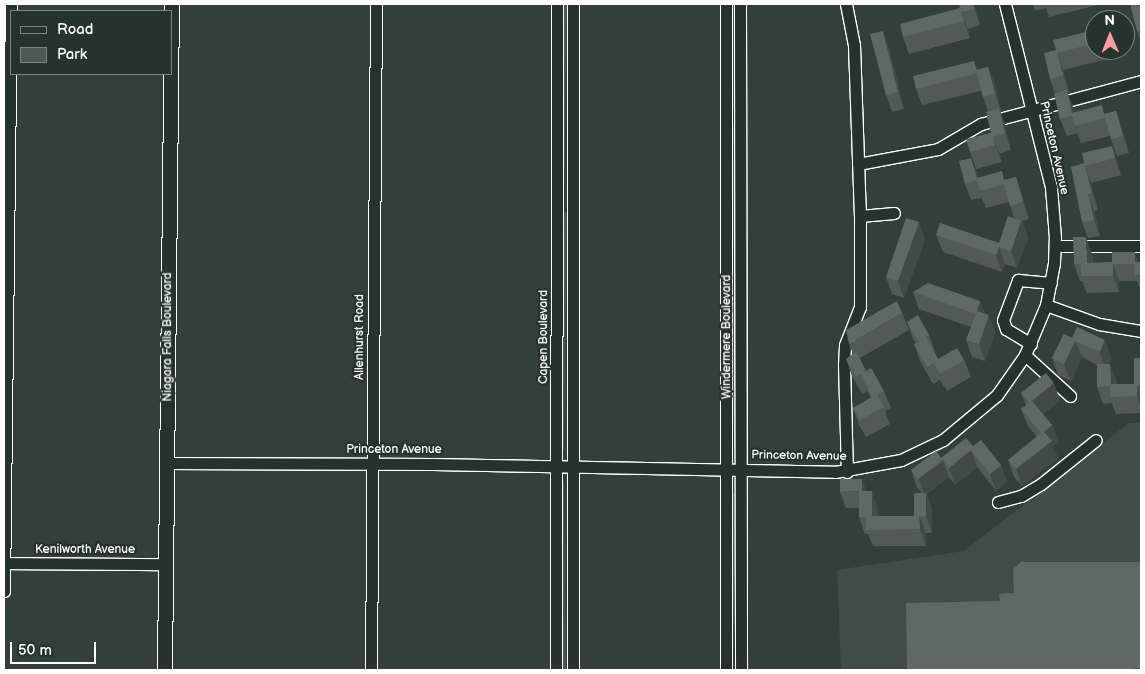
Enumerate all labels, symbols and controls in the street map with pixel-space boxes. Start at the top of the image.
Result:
legend [10,10,172,75]
north arrow [1085,10,1135,60]
text: N [1104,12,1115,29]
text: Road [57,20,93,39]
text: Park [57,45,87,64]
street label: Princeton Avenue [1036,100,1072,196]
street label: Niagara Falls Boulevard [161,272,175,402]
street label: Windermere Boulevard [720,275,734,399]
street label: Capen Boulevard [537,290,551,384]
street label: Allenhurst Road [353,294,367,380]
street label: Princeton Avenue [346,443,442,457]
street label: Princeton Avenue [751,448,847,464]
street label: Kenilworth Avenue [35,543,135,557]
scale bar [12,632,99,664]
text: 50 m [18,641,52,660]

